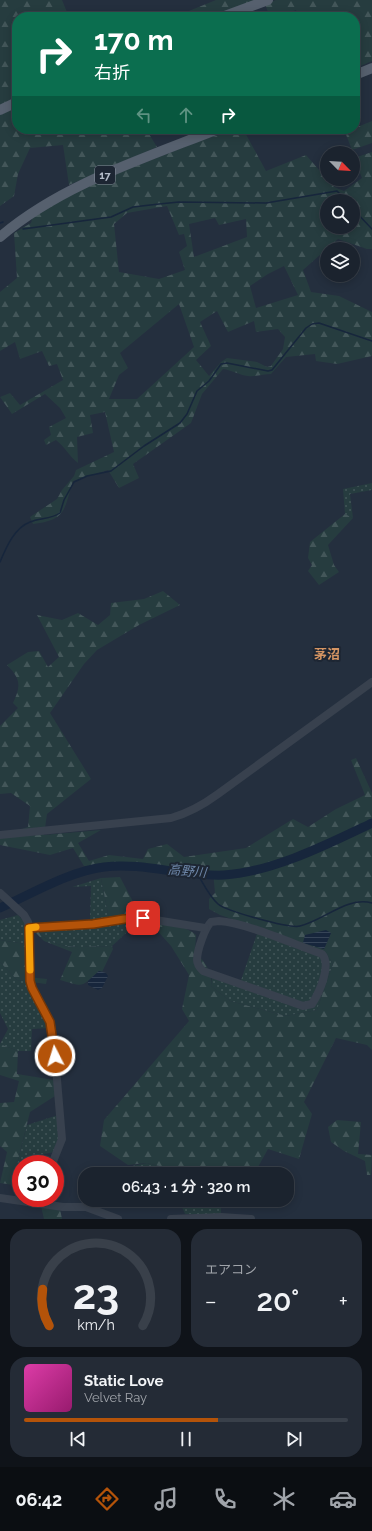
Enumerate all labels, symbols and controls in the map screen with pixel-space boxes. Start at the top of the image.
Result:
text: 170 m [94,24,174,57]
icon: right [28,28,80,80]
text: 右折 [94,62,130,83]
icon: left [133,104,155,126]
icon: ahead [175,104,197,126]
icon: right [217,104,239,126]
north arrow [320,146,360,186]
map controls [320,146,360,282]
road number: 17 [95,166,115,184]
button: search [320,194,360,234]
button: layers [320,242,360,282]
district label: 茅沼 [314,647,340,662]
water label: 高野川 [167,862,209,880]
pin [126,901,160,935]
icon: arrive [132,907,154,929]
position arrow [34,1035,76,1077]
speed limit sign: 30 [12,1155,64,1207]
text: 06:43 · 1 分 · 320 m [122,1178,250,1196]
text: エアコン [205,1262,257,1277]
text: 23 [72,1270,119,1319]
text: 20° [257,1283,299,1318]
text: − [205,1288,217,1314]
text: + [339,1288,348,1314]
text: km/h [77,1317,114,1333]
text: Static Love [84,1372,163,1390]
text: Velvet Ray [84,1390,147,1405]
icon: previous [67,1428,89,1450]
icon: pause [175,1428,197,1450]
icon: next [283,1428,305,1450]
icon: directions [93,1485,121,1513]
icon: music [152,1485,180,1513]
icon: phone [211,1485,239,1513]
icon: climate [270,1485,298,1513]
icon: car [329,1485,357,1513]
text: 06:42 [15,1489,62,1510]

